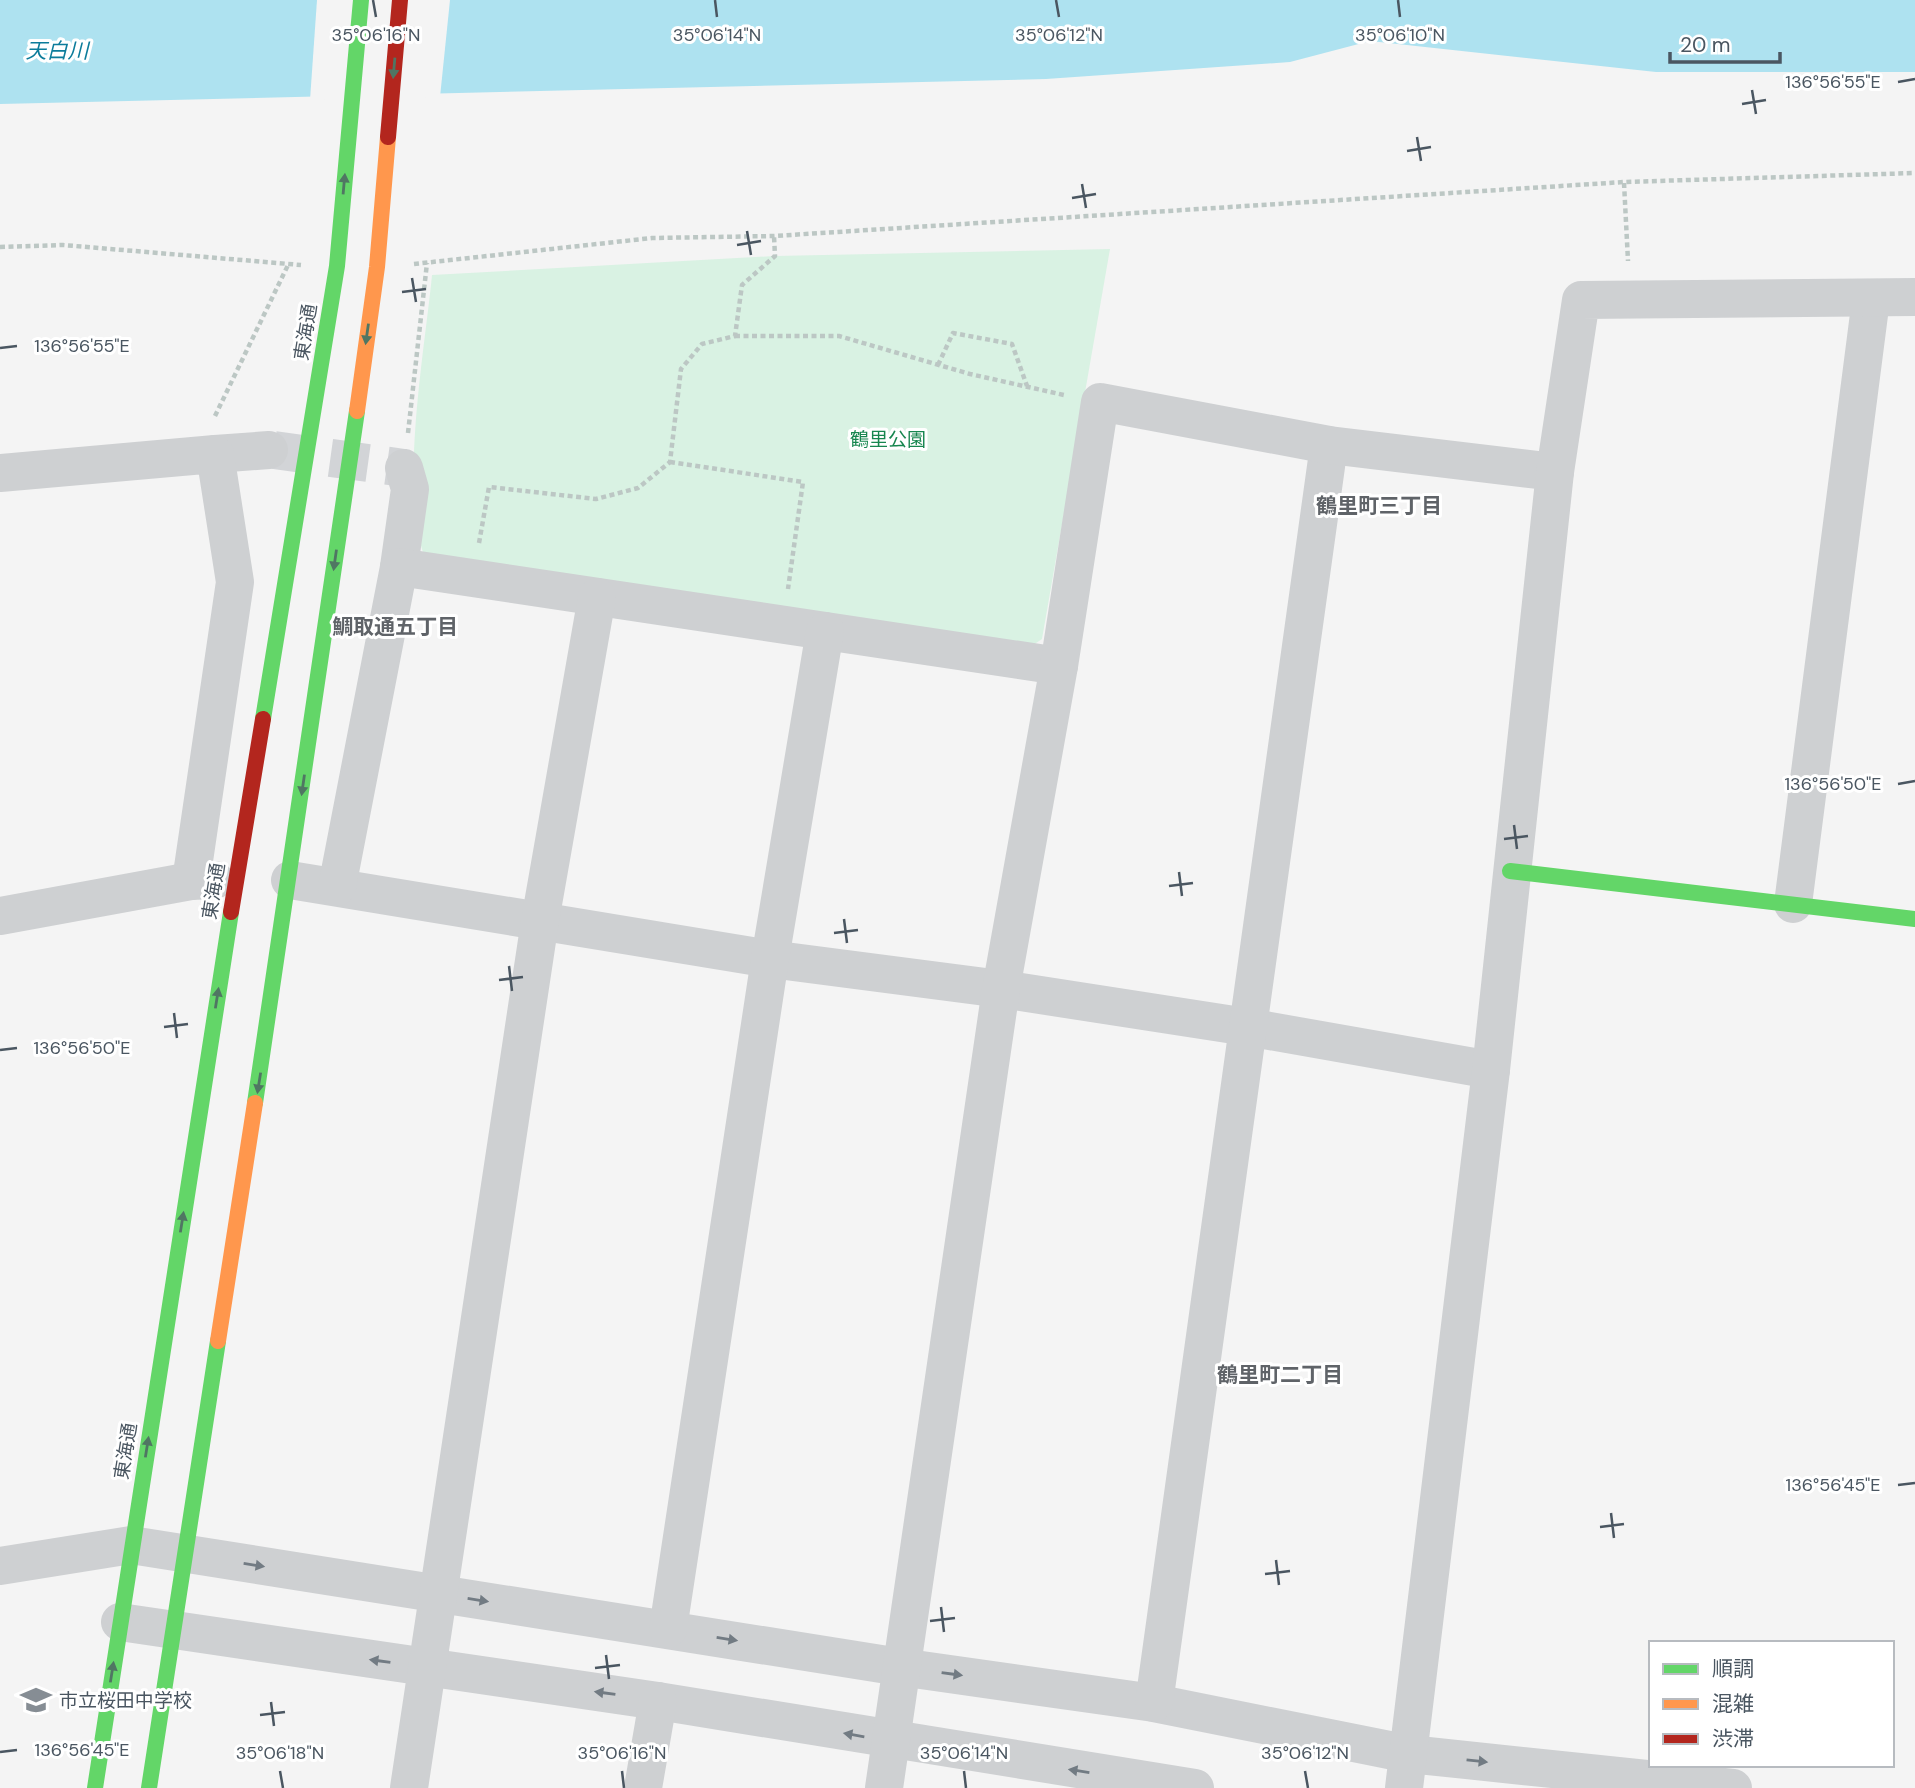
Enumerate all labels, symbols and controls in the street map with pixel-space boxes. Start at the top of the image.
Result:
scale bar [1670,21,1780,65]
text: 35°06'16"N [332,23,420,47]
text: 35°06'14"N [673,23,761,47]
text: 35°06'12"N [1015,23,1103,47]
text: 35°06'10"N [1355,23,1445,47]
text: 20 m [1680,31,1731,59]
water label: 天白川 [26,37,90,65]
one-way arrow [388,57,399,79]
text: 136°56'55"E [1785,70,1881,94]
one-way arrow [339,173,350,195]
street label: 東海通 [289,302,322,362]
one-way arrow [361,323,372,345]
text: 136°56'55"E [34,334,130,358]
park label: 鶴里公園 [850,427,926,452]
district label: 鶴里町三丁目 [1316,492,1442,520]
one-way arrow [330,549,341,571]
district label: 鯛取通五丁目 [332,613,458,641]
text: 136°56'50"E [1784,772,1882,796]
one-way arrow [298,774,309,796]
street label: 東海通 [197,861,230,921]
one-way arrow [212,987,223,1009]
text: 136°56'50"E [33,1036,131,1060]
one-way arrow [253,1072,264,1094]
one-way arrow [177,1211,188,1233]
district label: 鶴里町二丁目 [1217,1361,1343,1389]
street label: 東海通 [109,1421,142,1481]
one-way arrow [142,1436,153,1458]
text: 136°56'45"E [1786,1473,1880,1497]
one-way arrow [243,1560,265,1571]
one-way arrow [468,1595,490,1606]
one-way arrow [716,1634,738,1645]
legend [1649,1641,1894,1767]
one-way arrow [369,1655,391,1666]
text: 順調 [1712,1655,1754,1683]
one-way arrow [107,1661,118,1683]
one-way arrow [941,1669,963,1680]
school or university icon: 市立桜田中学校 [19,1683,53,1717]
place label: 市立桜田中学校 [59,1688,192,1713]
one-way arrow [594,1688,616,1699]
text: 混雑 [1712,1690,1754,1718]
text: 渋滞 [1712,1725,1754,1753]
one-way arrow [843,1729,865,1740]
text: 136°56'45"E [35,1738,129,1762]
text: 35°06'18"N [236,1741,324,1765]
text: 35°06'16"N [578,1741,666,1765]
text: 35°06'14"N [920,1741,1008,1765]
text: 35°06'12"N [1261,1741,1349,1765]
one-way arrow [1466,1756,1488,1767]
one-way arrow [1068,1765,1090,1776]

